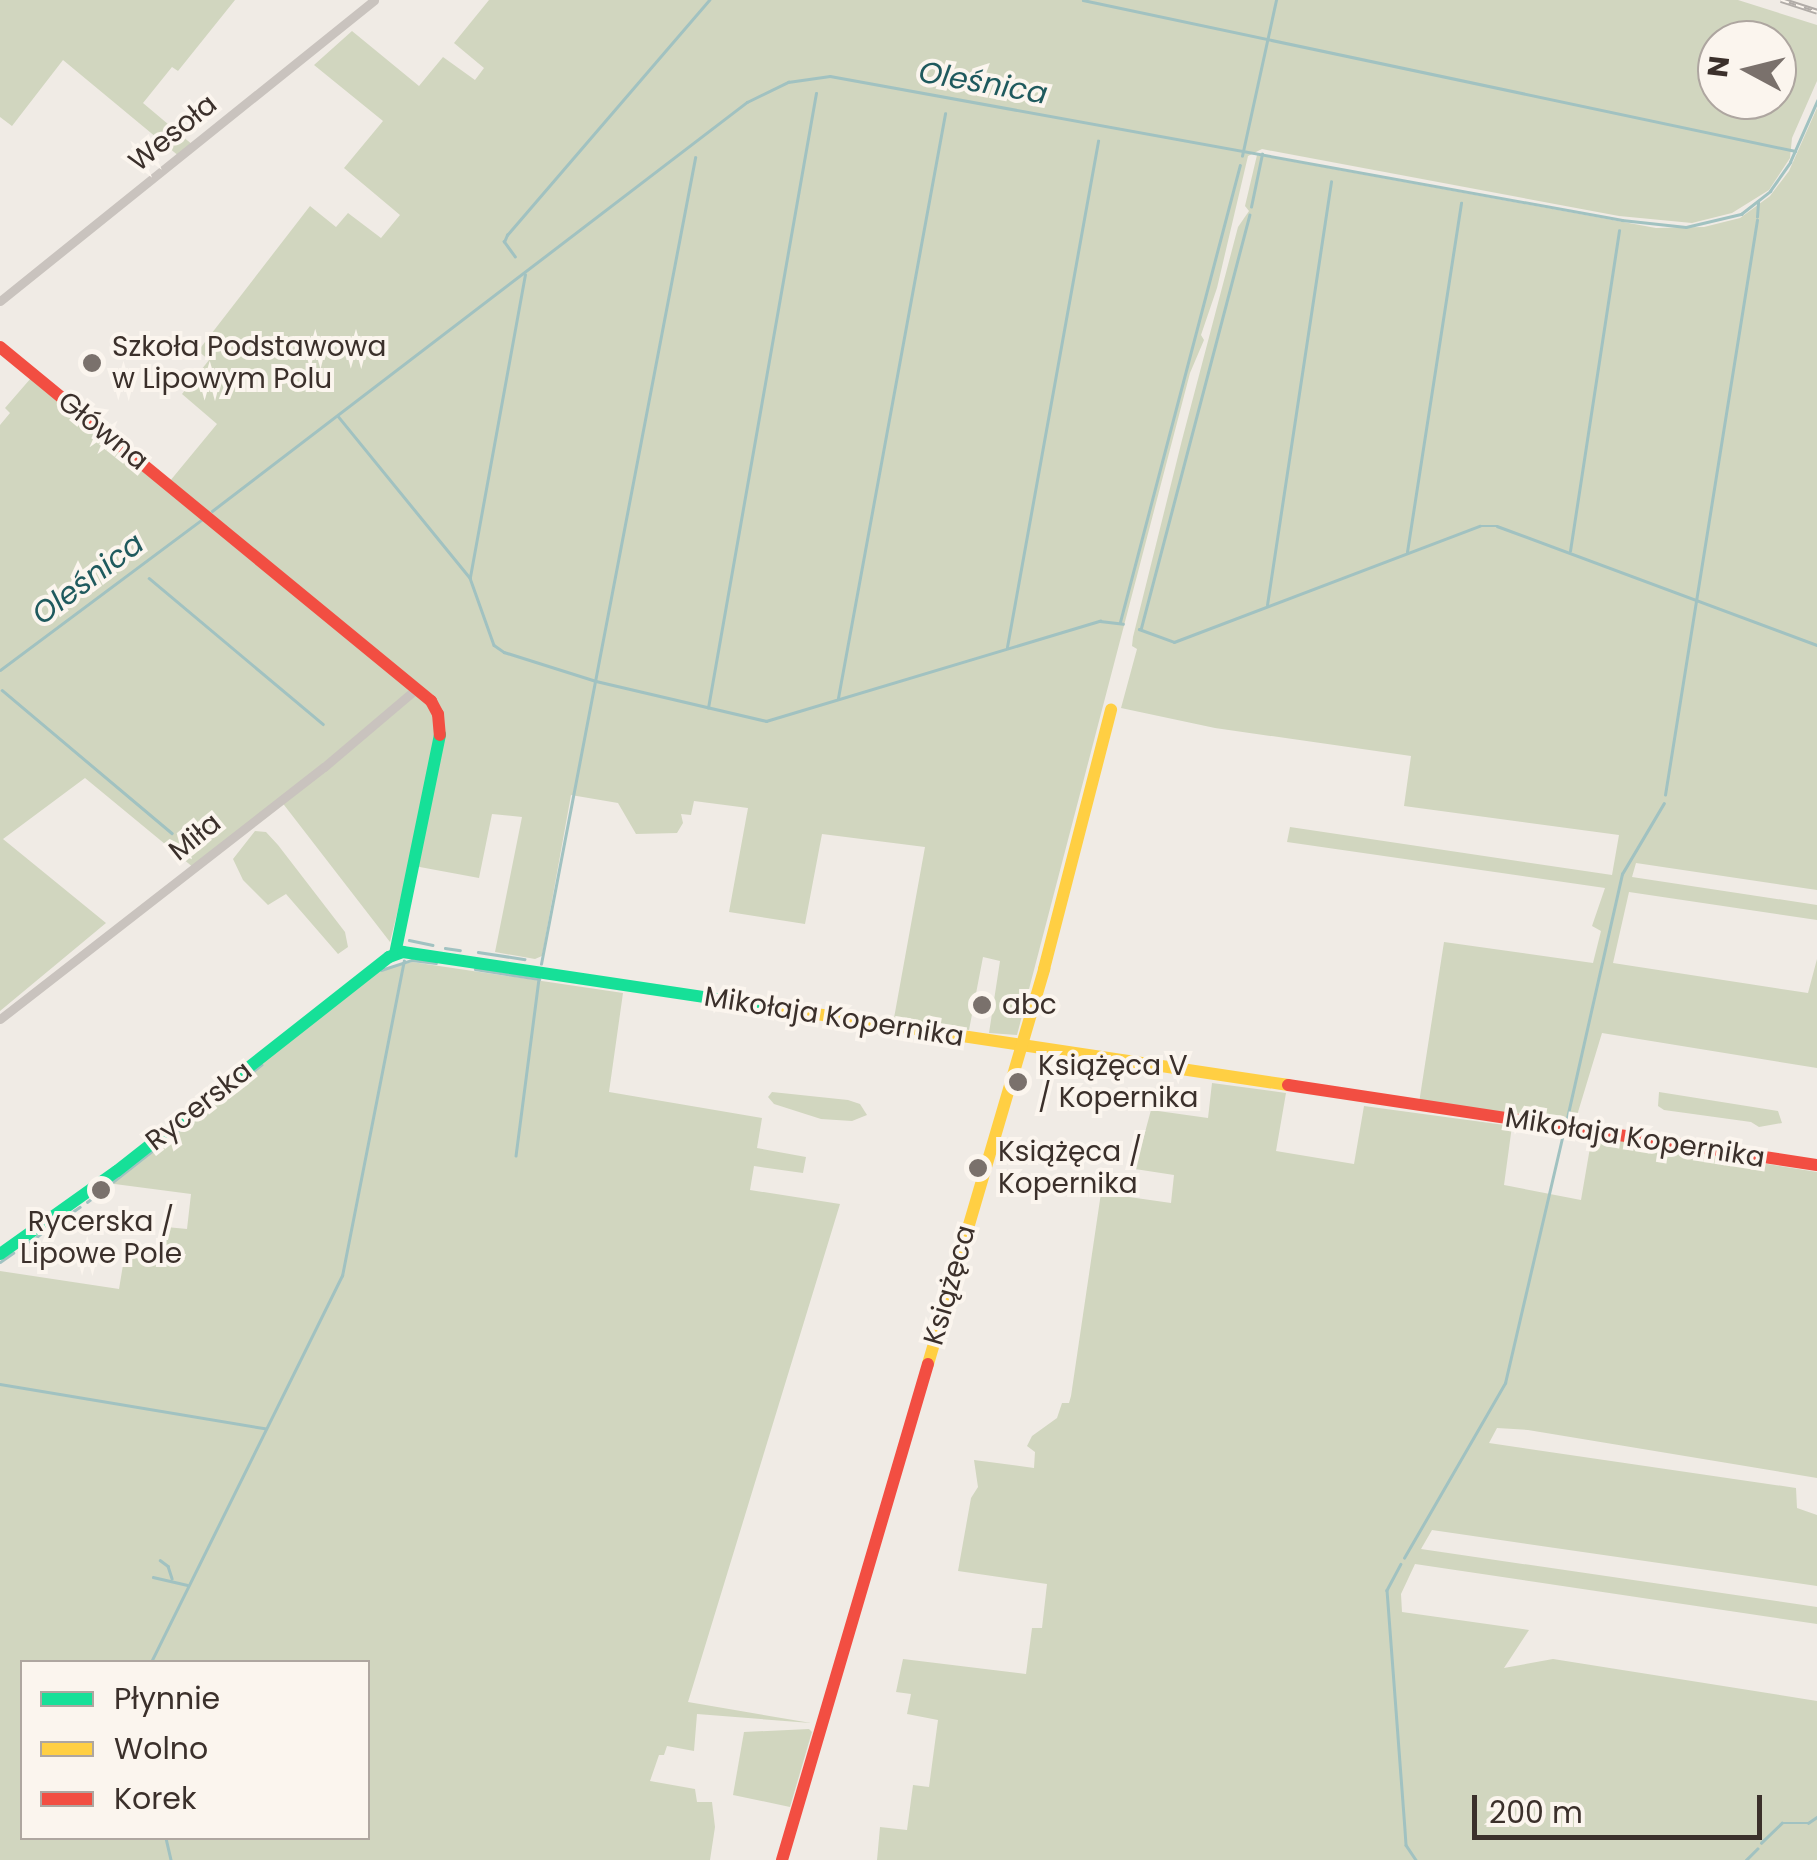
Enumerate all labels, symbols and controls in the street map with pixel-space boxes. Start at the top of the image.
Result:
north arrow [1697,20,1797,120]
water label: Oleśnica [916,54,1050,112]
text: N [1698,54,1739,79]
street label: Wesoła [122,87,224,179]
place label: Szkoła Podstawowa w Lipowym Polu [112,330,387,396]
marker: Szkoła Podstawowa w Lipowym Polu [81,352,103,374]
street label: Główna [51,384,155,478]
water label: Oleśnica [25,525,151,633]
street label: Miła [162,806,228,868]
street label: Mikołaja Kopernika [702,980,966,1054]
place label: abc [1002,988,1057,1022]
marker: abc [971,994,993,1016]
place label: Książęca V / Kopernika [1038,1049,1198,1115]
street label: Rycerska [139,1054,259,1158]
marker: Książęca V / Kopernika [1007,1071,1029,1093]
street label: Mikołaja Kopernika [1503,1101,1767,1175]
place label: Książęca / Kopernika [998,1135,1142,1201]
marker: Książęca / Kopernika [967,1157,989,1179]
marker: Rycerska / Lipowe Pole [90,1179,112,1201]
place label: Rycerska / Lipowe Pole [20,1205,182,1271]
street label: Książęca [917,1221,983,1349]
legend [20,1660,370,1840]
text: Płynnie [114,1677,220,1720]
text: Wolno [114,1727,208,1770]
scale bar [1477,1775,1767,1837]
text: Korek [114,1777,196,1820]
text: 200 m [1489,1791,1583,1834]

